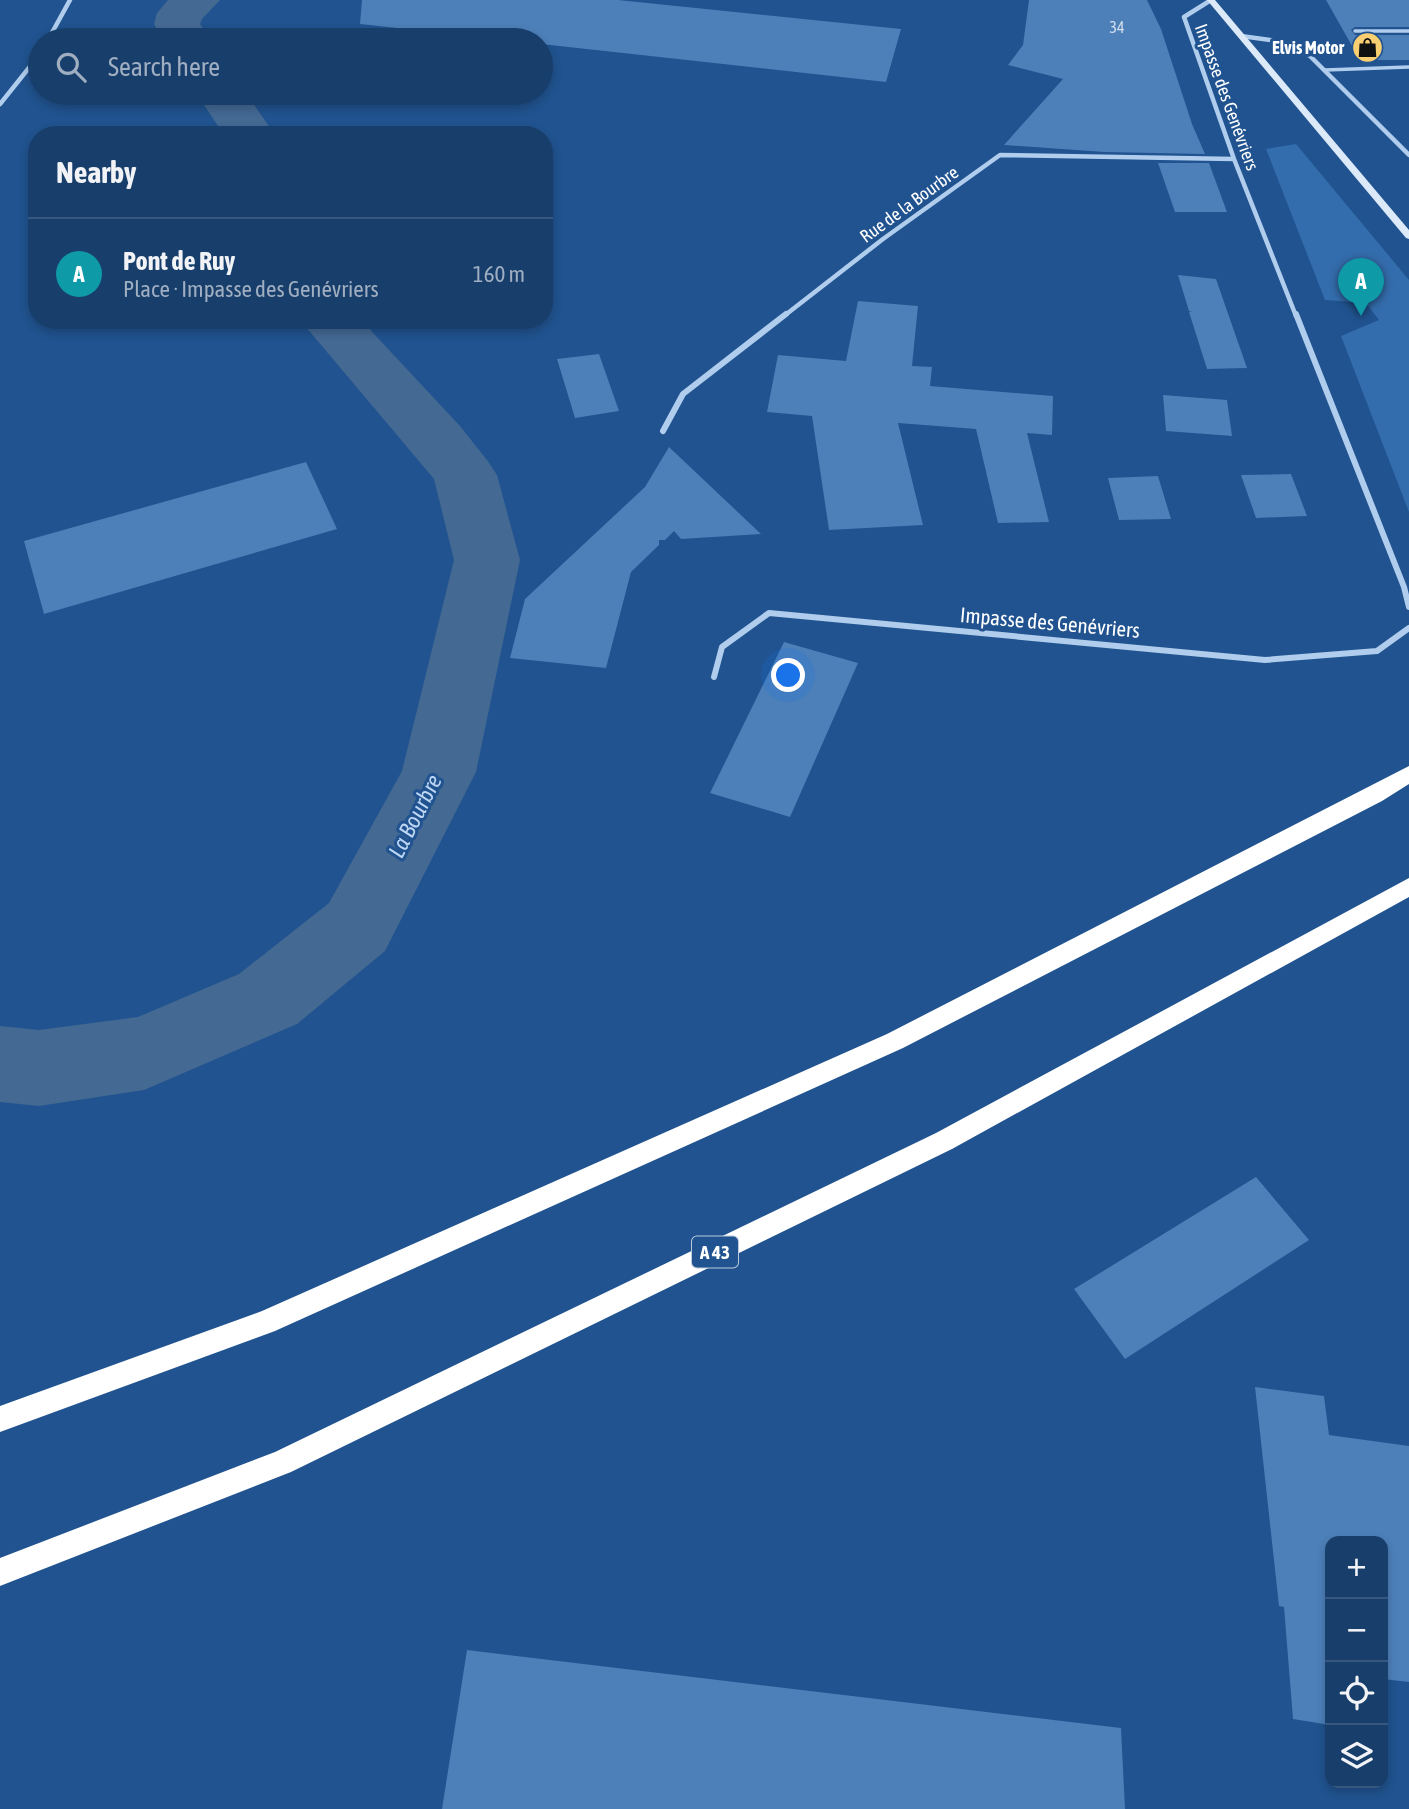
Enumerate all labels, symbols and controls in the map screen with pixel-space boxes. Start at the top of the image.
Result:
house number: 34 [1109,18,1125,36]
street label: Impasse des Genévriers [1191,21,1263,173]
search box [28,28,553,105]
shop icon: Elvis Motor [1350,30,1384,64]
place label: Elvis Motor [1272,37,1345,58]
icon: search [52,48,90,86]
text: Search here [108,52,220,82]
text: Nearby [56,155,136,189]
street label: Rue de la Bourbre [856,161,962,247]
text: Pont de Ruy [123,246,235,276]
pin: A [1338,258,1384,316]
text: A [73,261,85,287]
text: 160 m [473,261,525,287]
text: Place · Impasse des Genévriers [123,276,379,302]
street label: Impasse des Genévriers [959,602,1141,642]
your location [771,658,805,692]
water label: La Bourbre [383,770,447,862]
road number: A 43 [692,1236,738,1268]
map controls [1325,1536,1388,1788]
button: + [1325,1536,1388,1599]
button: − [1325,1599,1388,1662]
button: locate [1325,1662,1388,1725]
button: layers [1325,1725,1388,1788]

